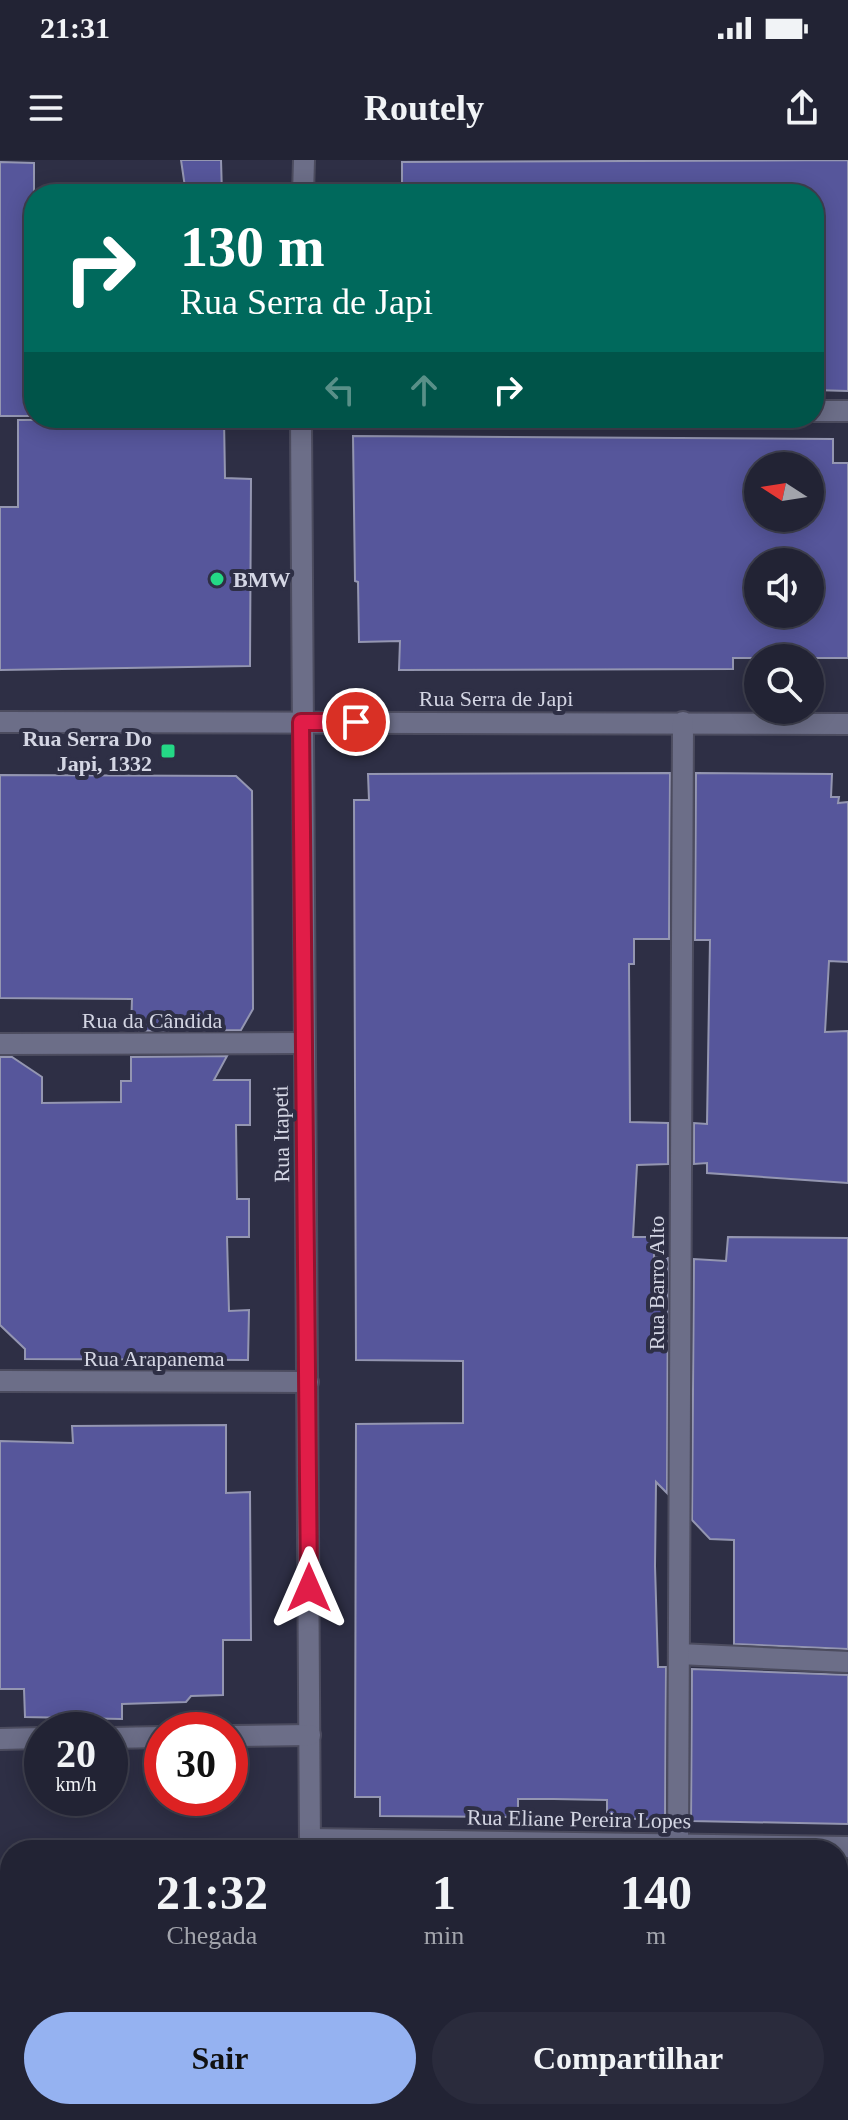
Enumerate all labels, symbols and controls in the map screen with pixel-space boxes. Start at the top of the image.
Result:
text: 21:31 [40,11,110,44]
icon: menu [24,86,68,130]
icon: share [780,86,824,130]
text: Routely [364,88,484,128]
icon: right [48,216,152,320]
text: 130 m [180,216,325,278]
text: Rua Serra de Japi [180,282,433,322]
icon: left [318,368,362,412]
icon: ahead [402,368,446,412]
icon: right [486,368,530,412]
north arrow [744,452,824,532]
map controls [744,452,824,724]
button: sound [744,548,824,628]
place label: BMW [233,567,290,592]
marker: BMW [208,570,226,588]
button: search [744,644,824,724]
street label: Rua Serra de Japi [419,686,573,711]
pin [322,688,390,756]
icon: arrive [334,700,378,744]
place label: Rua Serra Do Japi, 1332 [22,726,152,776]
marker: Rua Serra Do Japi, 1332 [159,742,177,760]
street label: Rua da Cândida [82,1008,222,1033]
street label: Rua Itapeti [268,1085,294,1183]
street label: Rua Barro Alto [644,1216,669,1350]
street label: Rua Arapanema [83,1346,225,1371]
position arrow [267,1546,351,1630]
speed limit sign: 30 [144,1712,248,1816]
text: 20 [56,1731,96,1776]
text: km/h [55,1773,97,1795]
street label: Rua Eliane Pereira Lopes [467,1805,691,1833]
text: 21:32 [156,1866,268,1919]
text: 1 [432,1866,456,1919]
text: 140 [620,1866,692,1919]
text: Chegada [166,1921,257,1950]
text: min [424,1921,464,1950]
text: m [646,1921,666,1950]
button: Sair [24,2012,416,2104]
button: Compartilhar [432,2012,824,2104]

